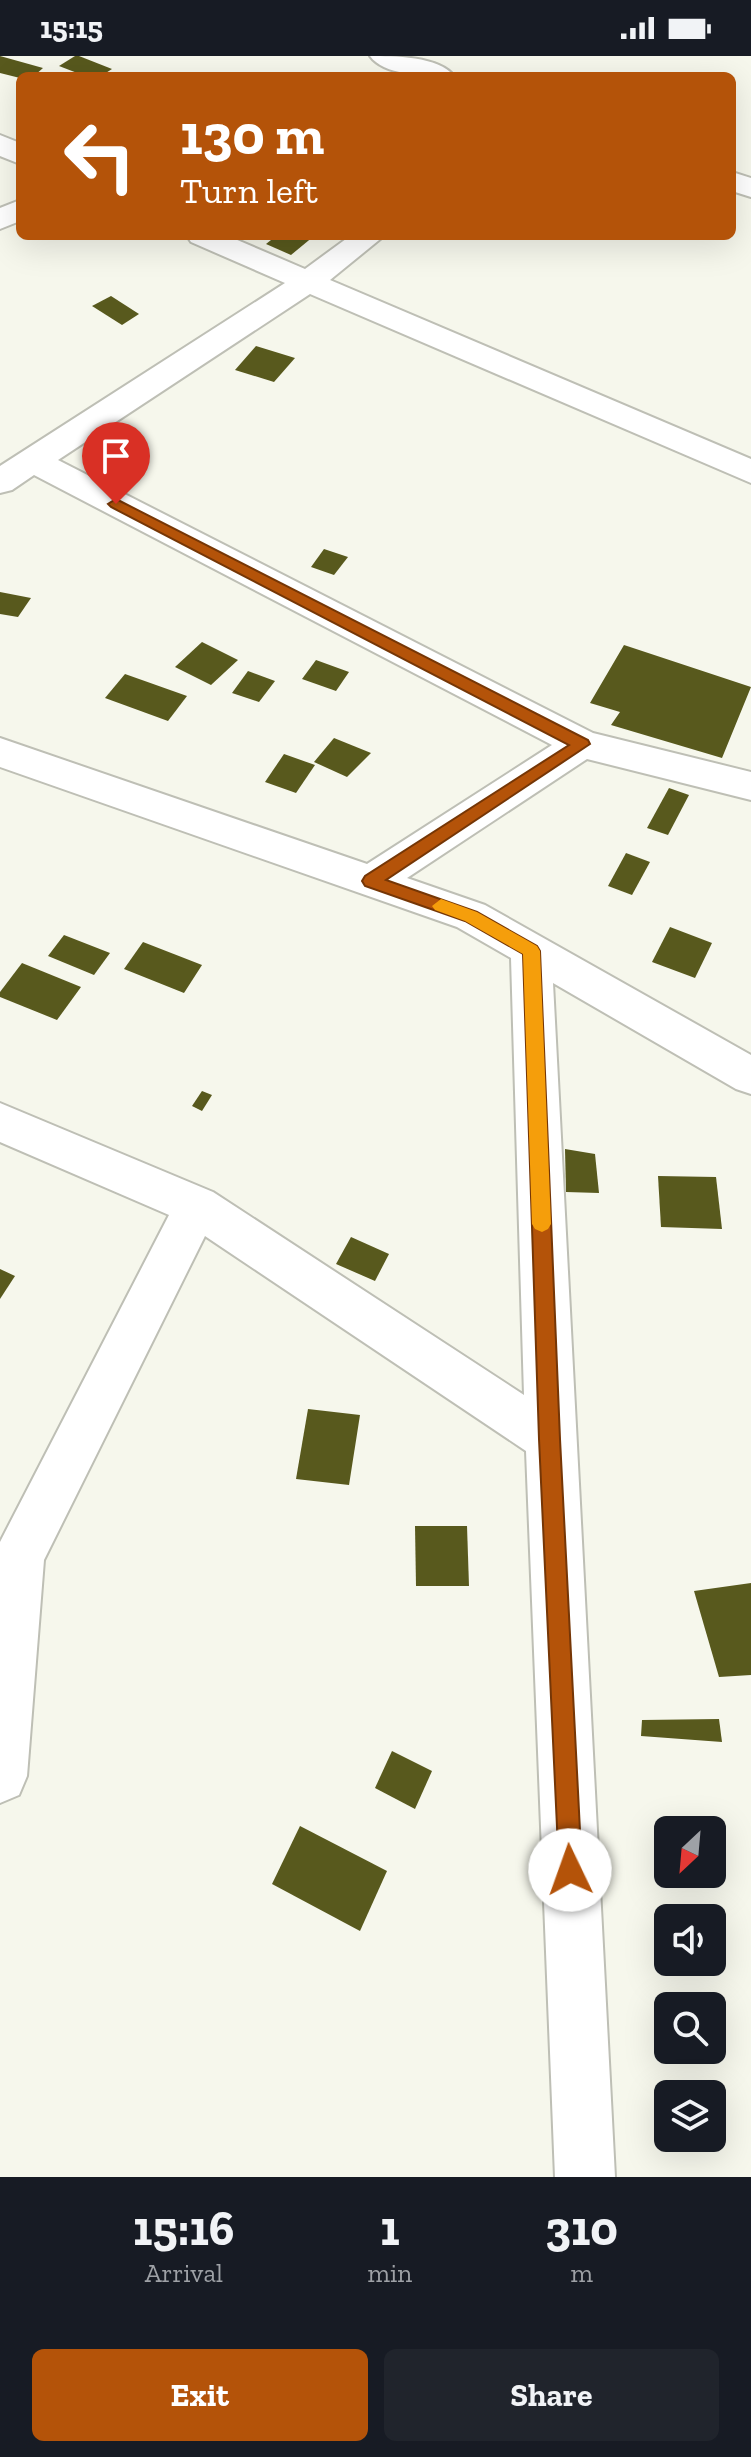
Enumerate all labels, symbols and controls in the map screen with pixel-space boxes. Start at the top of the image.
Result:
text: 15:15 [40,10,103,46]
text: 130 m [180,101,324,168]
icon: left [48,104,152,208]
text: Turn left [180,169,318,212]
pin [82,422,150,504]
icon: arrive [94,434,138,478]
north arrow [654,1816,726,1888]
map controls [654,1816,726,2152]
position arrow [528,1828,612,1912]
button: sound [654,1904,726,1976]
button: search [654,1992,726,2064]
button: layers [654,2080,726,2152]
text: 15:16 [133,2200,235,2257]
text: 1 [380,2200,400,2257]
text: 310 [545,2200,618,2257]
text: Arrival [145,2257,223,2289]
text: min [368,2257,412,2289]
text: m [570,2257,593,2289]
button: Exit [32,2349,368,2441]
button: Share [384,2349,719,2441]

